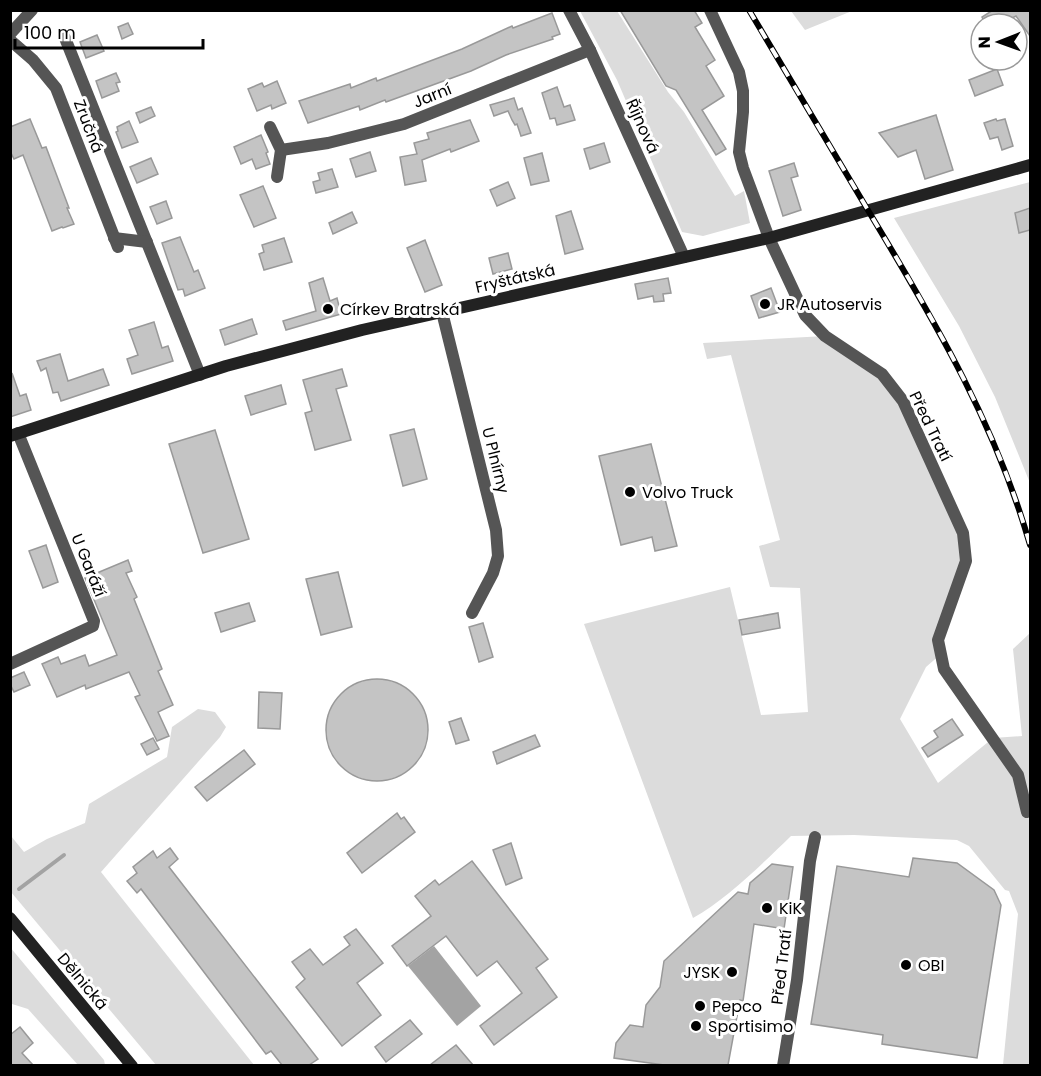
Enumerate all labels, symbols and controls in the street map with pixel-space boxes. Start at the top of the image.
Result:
scale bar [15,12,202,50]
north arrow [969,12,1029,72]
text: 100 m [24,20,76,45]
text: N [973,36,996,48]
street label: Jarní [410,77,455,114]
street label: Říjnová [620,95,665,157]
street label: Zručná [68,96,109,156]
street label: Fryštátská [473,258,557,299]
place label: JR Autoservis [777,293,882,316]
marker: JR Autoservis [758,297,772,311]
place label: Církev Bratrská [340,298,459,321]
marker: Církev Bratrská [321,302,335,316]
street label: Před Tratí [904,387,957,465]
street label: U Plnírny [476,425,515,496]
place label: Volvo Truck [642,481,734,504]
marker: Volvo Truck [623,485,637,499]
street label: U Garáží [65,530,112,600]
place label: KiK [779,897,803,920]
marker: KiK [760,901,774,915]
street label: Před Tratí [765,928,798,1006]
street label: Dělnická [52,948,113,1015]
place label: OBI [918,954,944,977]
marker: OBI [899,958,913,972]
place label: JYSK [683,961,720,984]
marker: JYSK [725,965,739,979]
place label: Pepco [712,995,762,1018]
marker: Pepco [693,999,707,1013]
place label: Sportisimo [708,1015,793,1038]
marker: Sportisimo [689,1019,703,1033]

